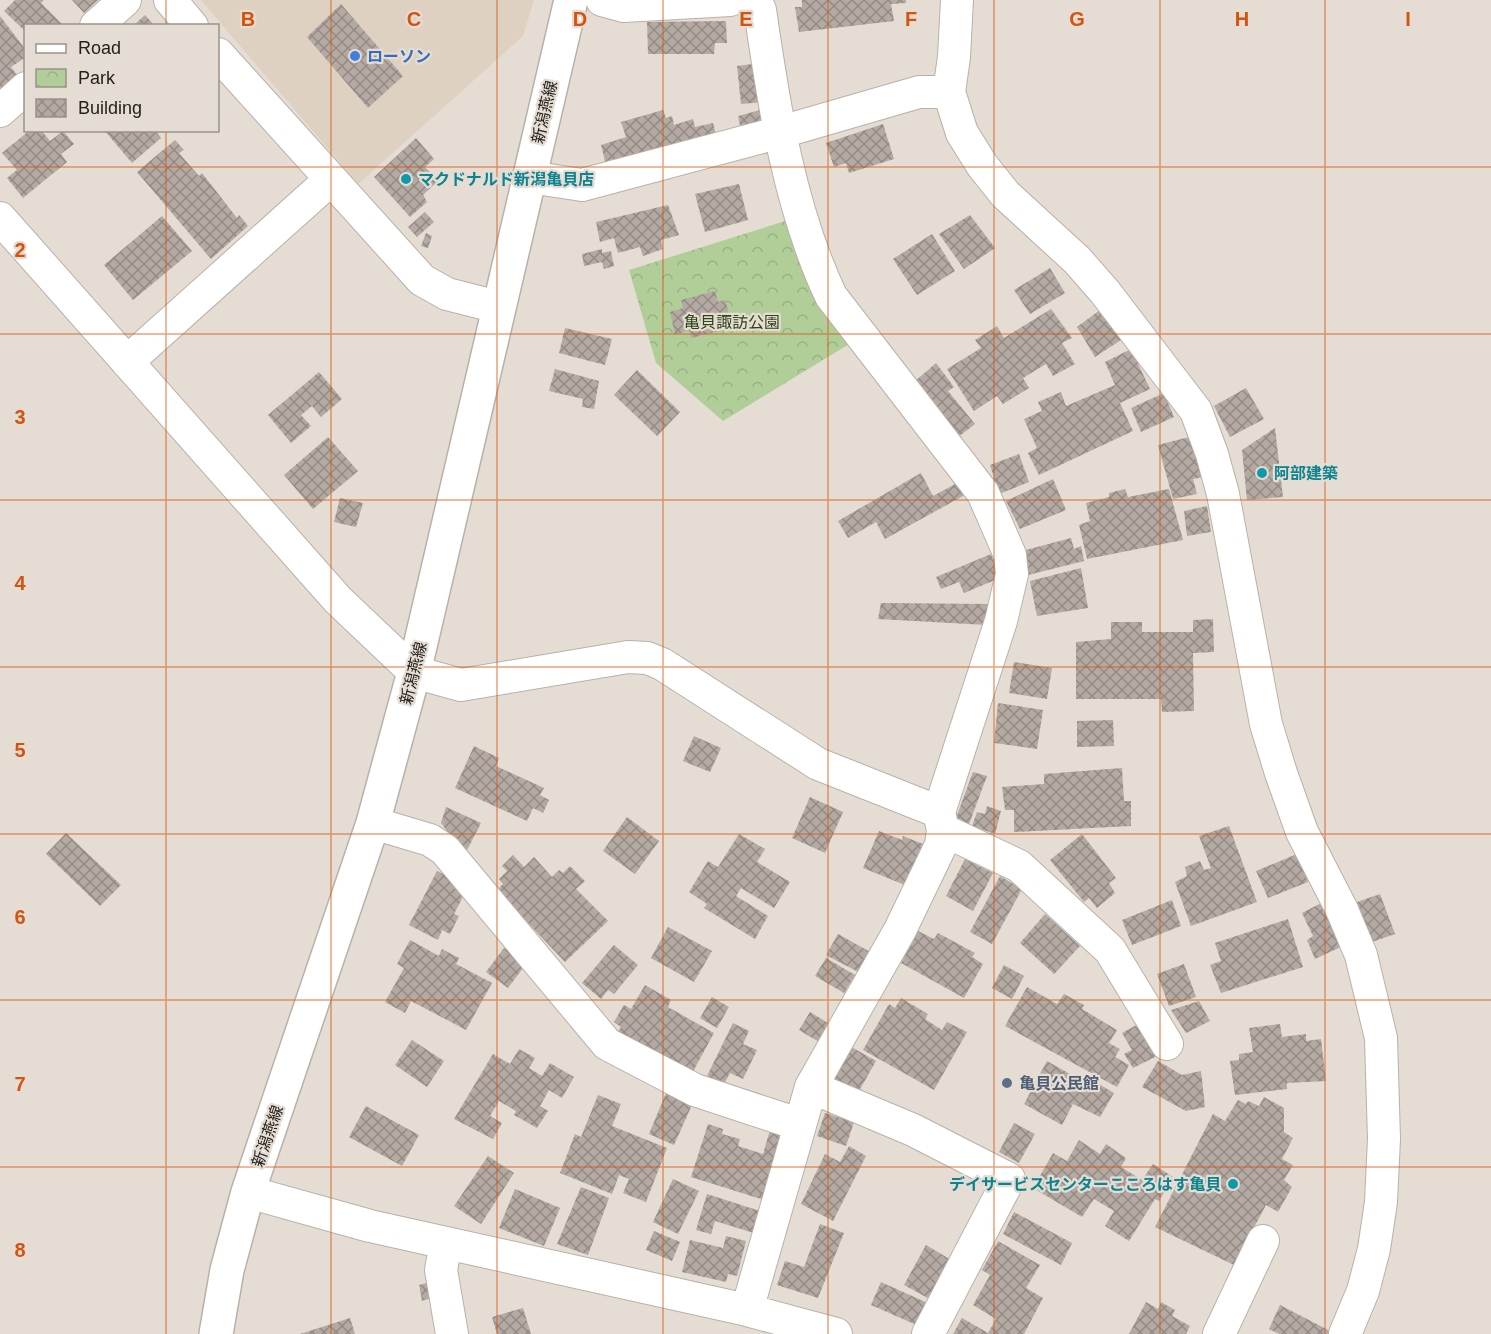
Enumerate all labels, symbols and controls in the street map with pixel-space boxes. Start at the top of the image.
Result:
text: B [241,8,255,30]
text: C [407,8,421,30]
text: D [573,8,587,30]
text: E [739,8,753,30]
text: F [905,8,917,30]
text: G [1069,8,1085,30]
text: H [1235,8,1249,30]
text: I [1405,8,1411,30]
legend [24,24,219,132]
text: Road [78,38,121,58]
place label: ローソン [367,48,431,65]
marker: ローソン [348,49,362,63]
text: Park [78,68,116,88]
street label: 新潟燕線 [529,79,560,145]
text: Building [78,98,142,118]
place label: マクドナルド新潟亀貝店 [418,171,594,188]
marker: マクドナルド新潟亀貝店 [399,172,413,186]
text: 2 [14,239,26,261]
park label: 亀貝諏訪公園 [684,314,780,331]
text: 3 [14,406,26,428]
place label: 阿部建築 [1274,465,1338,482]
marker: 阿部建築 [1255,466,1269,480]
text: 4 [14,572,26,594]
street label: 新潟燕線 [397,640,429,706]
text: 5 [14,739,26,761]
text: 6 [14,906,26,928]
text: 7 [14,1073,26,1095]
place label: 亀貝公民館 [1019,1075,1099,1092]
marker: 亀貝公民館 [1000,1076,1014,1090]
street label: 新潟燕線 [249,1103,286,1169]
place label: デイサービスセンターこころはす亀貝 [949,1176,1221,1193]
marker: デイサービスセンターこころはす亀貝 [1226,1177,1240,1191]
text: 8 [14,1239,26,1261]

